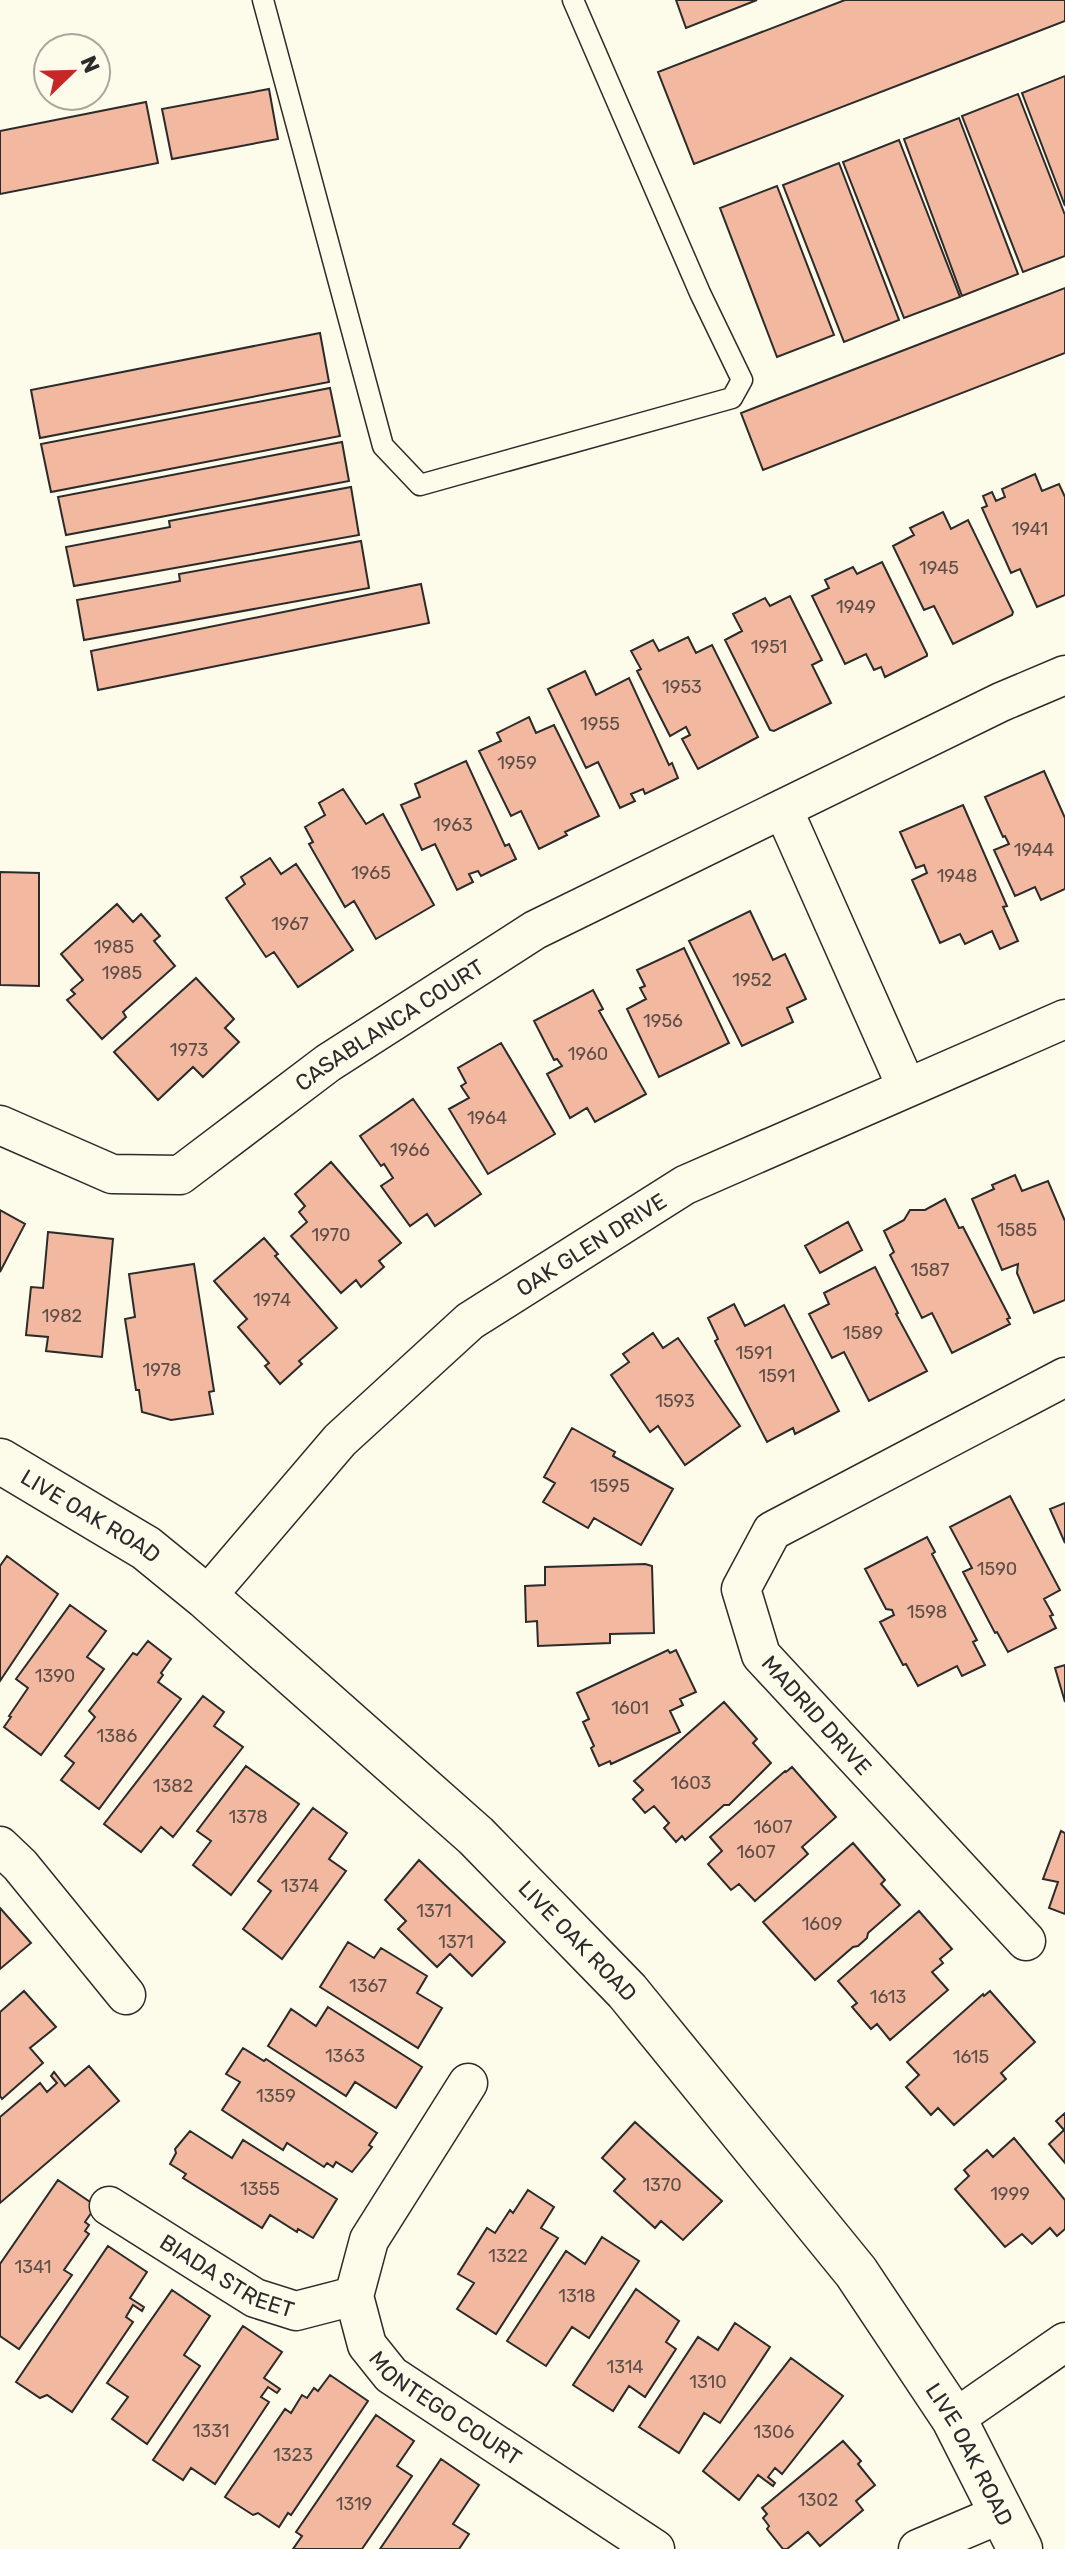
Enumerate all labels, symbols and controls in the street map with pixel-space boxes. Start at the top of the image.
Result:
north arrow [32,32,112,112]
text: N [74,52,105,77]
house number: 1941 [1012,518,1048,540]
house number: 1945 [919,557,959,579]
house number: 1949 [836,596,876,618]
house number: 1951 [751,636,787,658]
house number: 1953 [662,676,702,698]
house number: 1955 [580,713,620,735]
house number: 1959 [497,752,537,774]
house number: 1963 [433,814,473,836]
house number: 1944 [1014,839,1054,861]
house number: 1965 [351,862,391,884]
house number: 1948 [937,865,977,887]
house number: 1967 [271,913,309,935]
house number: 1985 [94,936,134,958]
street label: CASABLANCA COURT [290,953,489,1097]
house number: 1985 [102,962,142,984]
house number: 1952 [732,969,772,991]
house number: 1956 [643,1010,683,1032]
house number: 1973 [170,1039,208,1061]
house number: 1960 [568,1043,608,1065]
house number: 1964 [467,1107,507,1129]
house number: 1966 [390,1139,430,1161]
street label: OAK GLEN DRIVE [511,1187,672,1302]
house number: 1585 [997,1219,1037,1241]
house number: 1970 [311,1224,351,1246]
house number: 1587 [910,1259,950,1281]
house number: 1974 [253,1289,291,1311]
house number: 1982 [42,1305,82,1327]
house number: 1589 [843,1322,883,1344]
house number: 1591 [736,1342,772,1364]
house number: 1978 [142,1359,182,1381]
house number: 1591 [759,1365,795,1387]
house number: 1593 [655,1390,695,1412]
street label: LIVE OAK ROAD [16,1464,166,1568]
house number: 1595 [590,1475,630,1497]
house number: 1590 [977,1558,1017,1580]
house number: 1598 [907,1601,947,1623]
street label: MADRID DRIVE [756,1650,877,1781]
house number: 1390 [35,1665,75,1687]
house number: 1601 [611,1697,649,1719]
house number: 1386 [97,1725,138,1747]
house number: 1603 [671,1772,711,1794]
house number: 1382 [153,1775,193,1797]
house number: 1378 [228,1806,268,1828]
house number: 1607 [753,1816,793,1838]
house number: 1607 [736,1841,776,1863]
house number: 1374 [281,1875,319,1897]
street label: LIVE OAK ROAD [513,1875,643,2007]
house number: 1371 [416,1900,452,1922]
house number: 1609 [802,1913,842,1935]
house number: 1371 [438,1931,474,1953]
house number: 1367 [349,1975,387,1997]
house number: 1613 [870,1986,906,2008]
house number: 1363 [325,2045,365,2067]
house number: 1615 [953,2046,989,2068]
house number: 1359 [256,2085,296,2107]
house number: 1370 [642,2174,682,2196]
house number: 1355 [240,2178,280,2200]
house number: 1999 [990,2183,1030,2205]
street label: BIADA STREET [155,2229,298,2324]
house number: 1322 [488,2245,528,2267]
house number: 1341 [14,2256,52,2278]
house number: 1318 [558,2285,596,2307]
street label: MONTEGO COURT [363,2346,527,2471]
house number: 1314 [606,2356,644,2378]
house number: 1310 [689,2371,727,2393]
street label: LIVE OAK ROAD [920,2378,1019,2530]
house number: 1331 [193,2420,229,2442]
house number: 1306 [754,2421,795,2443]
house number: 1323 [273,2444,313,2466]
house number: 1302 [798,2489,838,2511]
house number: 1319 [336,2493,372,2515]

